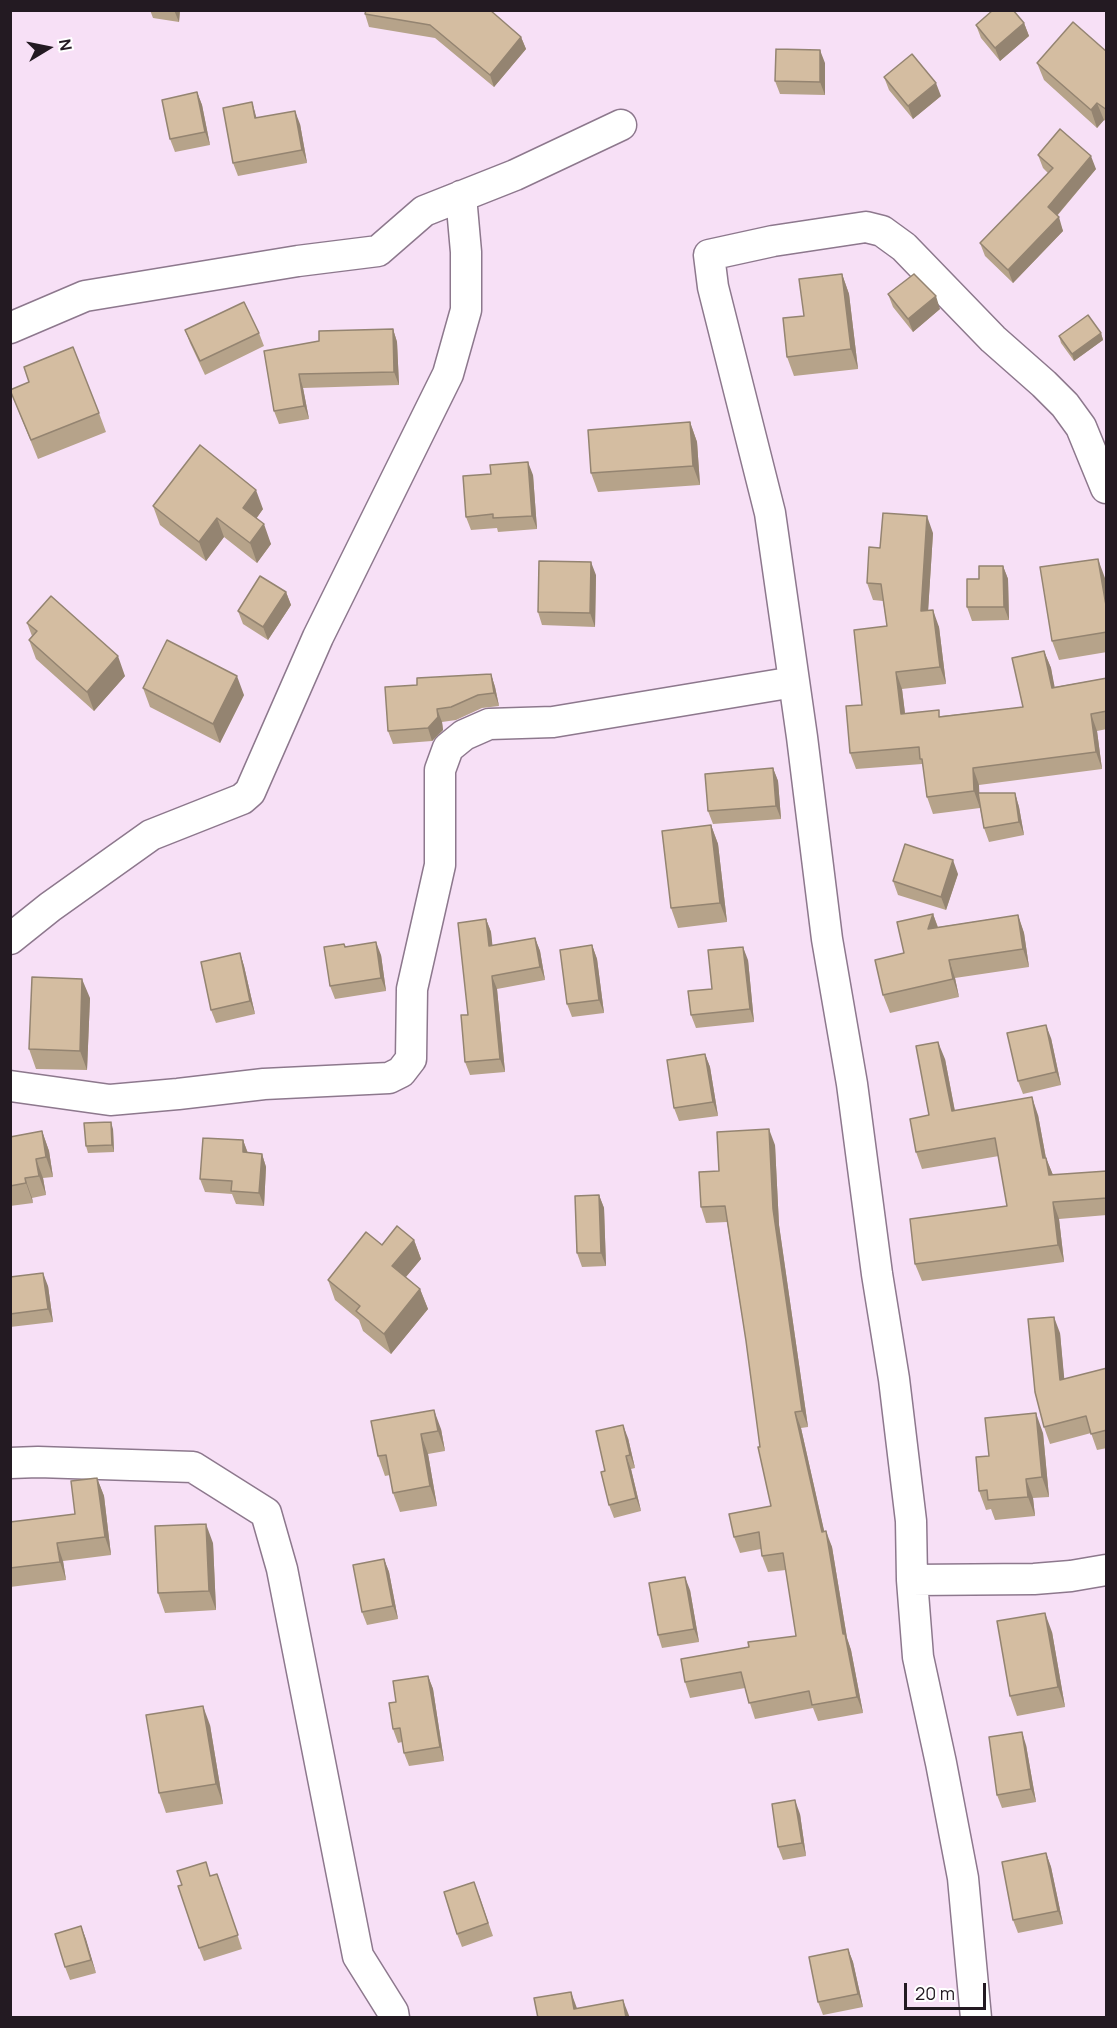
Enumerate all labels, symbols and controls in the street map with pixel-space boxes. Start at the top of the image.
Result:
north arrow [18,18,78,78]
text: N [54,37,78,52]
scale bar [907,1971,990,2009]
text: 20 m [915,1981,955,2005]

